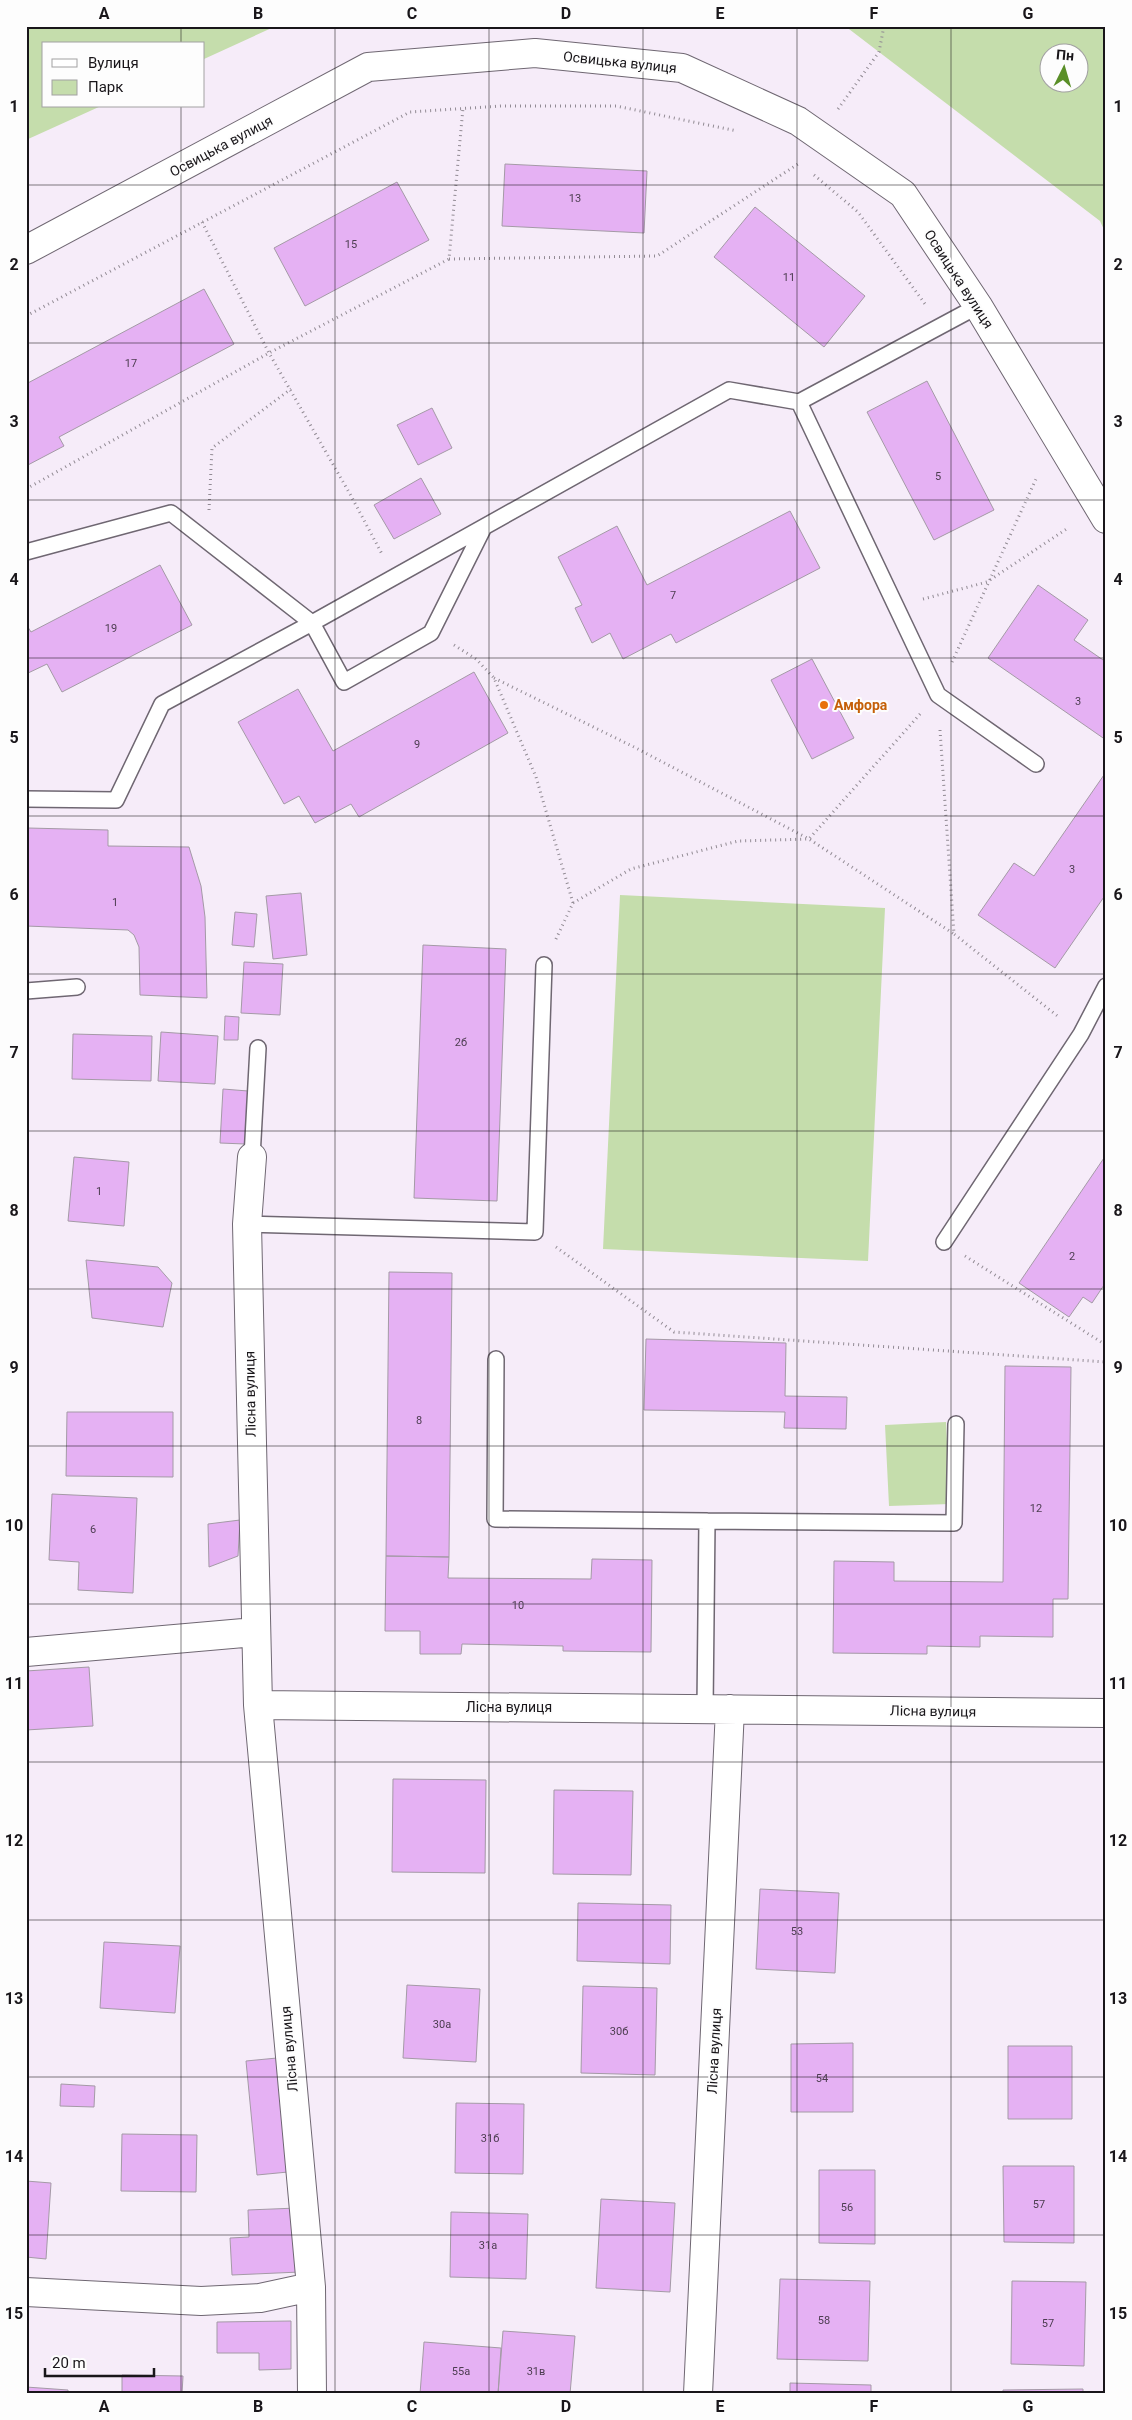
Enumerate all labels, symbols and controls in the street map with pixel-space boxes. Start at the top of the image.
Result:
text: A [99,4,110,23]
text: B [253,4,263,23]
text: C [407,4,417,23]
text: D [561,4,571,23]
text: E [716,4,725,23]
text: F [870,4,879,23]
text: G [1023,4,1034,23]
legend [42,42,205,108]
north arrow [1040,42,1090,92]
text: Пн [1056,46,1075,64]
street label: Освицька вулиця [562,48,678,76]
text: Вулиця [88,54,139,72]
text: Парк [88,78,123,96]
text: 1 [9,97,19,116]
text: 1 [1113,97,1123,116]
street label: Освицька вулиця [167,112,275,180]
house number: 13 [569,192,581,205]
street label: Освицька вулиця [921,227,997,331]
house number: 15 [345,238,357,251]
text: 2 [9,255,19,274]
text: 2 [1113,255,1123,274]
house number: 11 [783,271,795,284]
house number: 17 [125,357,137,370]
text: 3 [9,412,19,431]
text: 3 [1113,412,1123,431]
house number: 5 [935,470,941,483]
text: 4 [9,570,19,589]
text: 4 [1113,570,1123,589]
house number: 7 [670,589,676,602]
house number: 19 [105,622,117,635]
house number: 3 [1075,695,1081,708]
place label: Амфора [834,697,888,713]
marker: Амфора [818,699,830,711]
text: 5 [9,728,19,747]
text: 5 [1113,728,1123,747]
house number: 9 [414,738,420,751]
house number: 3 [1069,863,1075,876]
text: 6 [9,885,19,904]
text: 6 [1113,885,1123,904]
house number: 1 [112,896,118,909]
house number: 2б [455,1036,467,1049]
text: 7 [9,1043,19,1062]
text: 7 [1113,1043,1123,1062]
house number: 1 [96,1185,102,1198]
text: 8 [9,1201,19,1220]
text: 8 [1113,1201,1123,1220]
house number: 2 [1069,1250,1075,1263]
street label: Лісна вулиця [241,1351,259,1437]
text: 9 [9,1358,19,1377]
text: 9 [1113,1358,1123,1377]
house number: 8 [416,1414,422,1427]
house number: 12 [1030,1502,1042,1515]
text: 10 [5,1516,23,1535]
text: 10 [1109,1516,1127,1535]
house number: 6 [90,1523,96,1536]
house number: 10 [512,1599,524,1612]
text: 11 [5,1674,23,1693]
text: 11 [1109,1674,1127,1693]
street label: Лісна вулиця [466,1699,552,1715]
street label: Лісна вулиця [890,1702,976,1720]
text: 12 [5,1831,23,1850]
text: 12 [1109,1831,1127,1850]
house number: 53 [791,1925,803,1938]
text: 13 [5,1989,23,2008]
text: 13 [1109,1989,1127,2008]
street label: Лісна вулиця [277,2005,301,2093]
street label: Лісна вулиця [704,2007,724,2095]
house number: 30а [433,2018,451,2031]
house number: 30б [610,2025,628,2038]
house number: 54 [816,2072,828,2085]
house number: 31б [481,2132,499,2145]
text: 14 [5,2147,23,2166]
text: 14 [1109,2147,1127,2166]
house number: 57 [1033,2198,1045,2211]
house number: 56 [841,2201,853,2214]
house number: 31а [479,2239,497,2252]
text: 15 [5,2304,23,2323]
text: 15 [1109,2304,1127,2323]
house number: 58 [818,2314,830,2327]
house number: 57 [1042,2317,1054,2330]
scale bar [45,2345,154,2377]
text: 20 m [52,2354,86,2372]
house number: 55а [452,2365,470,2378]
house number: 31в [527,2365,545,2378]
text: A [99,2397,110,2416]
text: B [253,2397,263,2416]
text: C [407,2397,417,2416]
text: D [561,2397,571,2416]
text: E [716,2397,725,2416]
text: F [870,2397,879,2416]
text: G [1023,2397,1034,2416]

